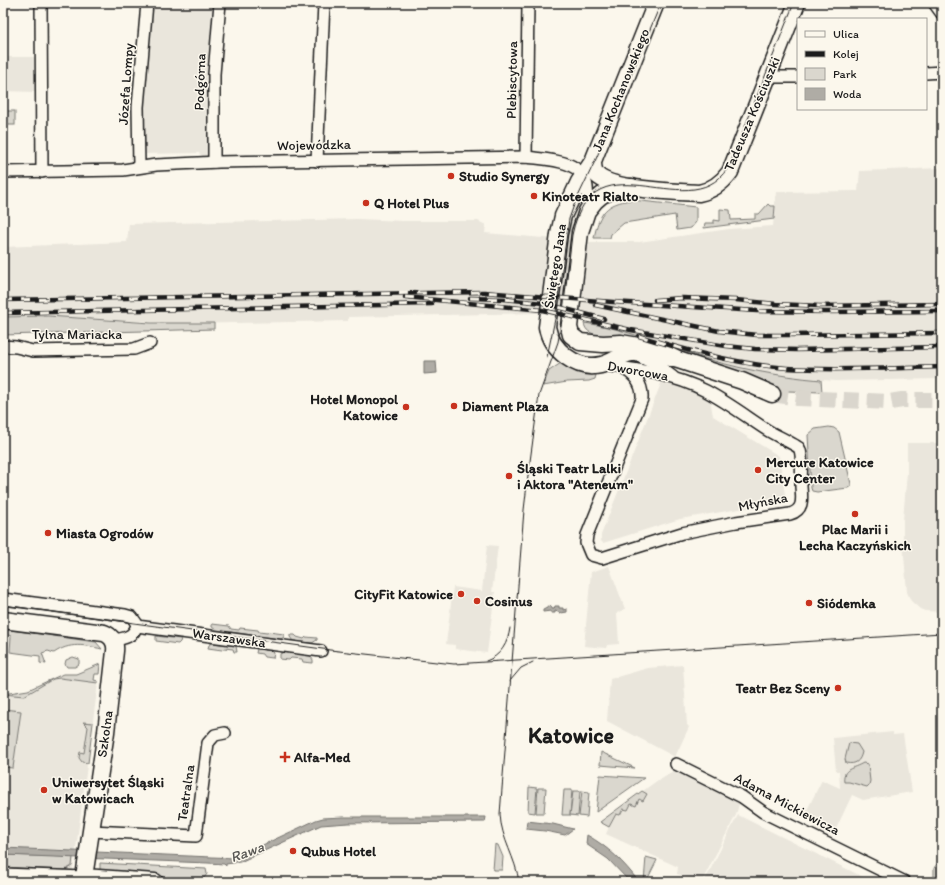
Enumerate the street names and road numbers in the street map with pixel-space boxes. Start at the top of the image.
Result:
street label: Jana Kochanowskiego [589,26,653,154]
street label: Plebiscytowa [503,40,521,119]
street label: Józefa Lompy [115,42,137,126]
street label: Podgórna [191,53,209,111]
street label: Tadeusza Kościuszki [720,54,784,174]
street label: Wojewódzka [277,136,352,154]
street label: Świętego Jana [540,222,570,310]
street label: Tylna Mariacka [32,326,122,343]
street label: Dworcowa [606,357,671,385]
street label: Młyńska [737,489,790,515]
street label: Warszawska [191,624,268,652]
street label: Szkolna [93,709,117,759]
street label: Teatralna [174,763,198,822]
street label: Adama Mickiewicza [731,769,843,839]

